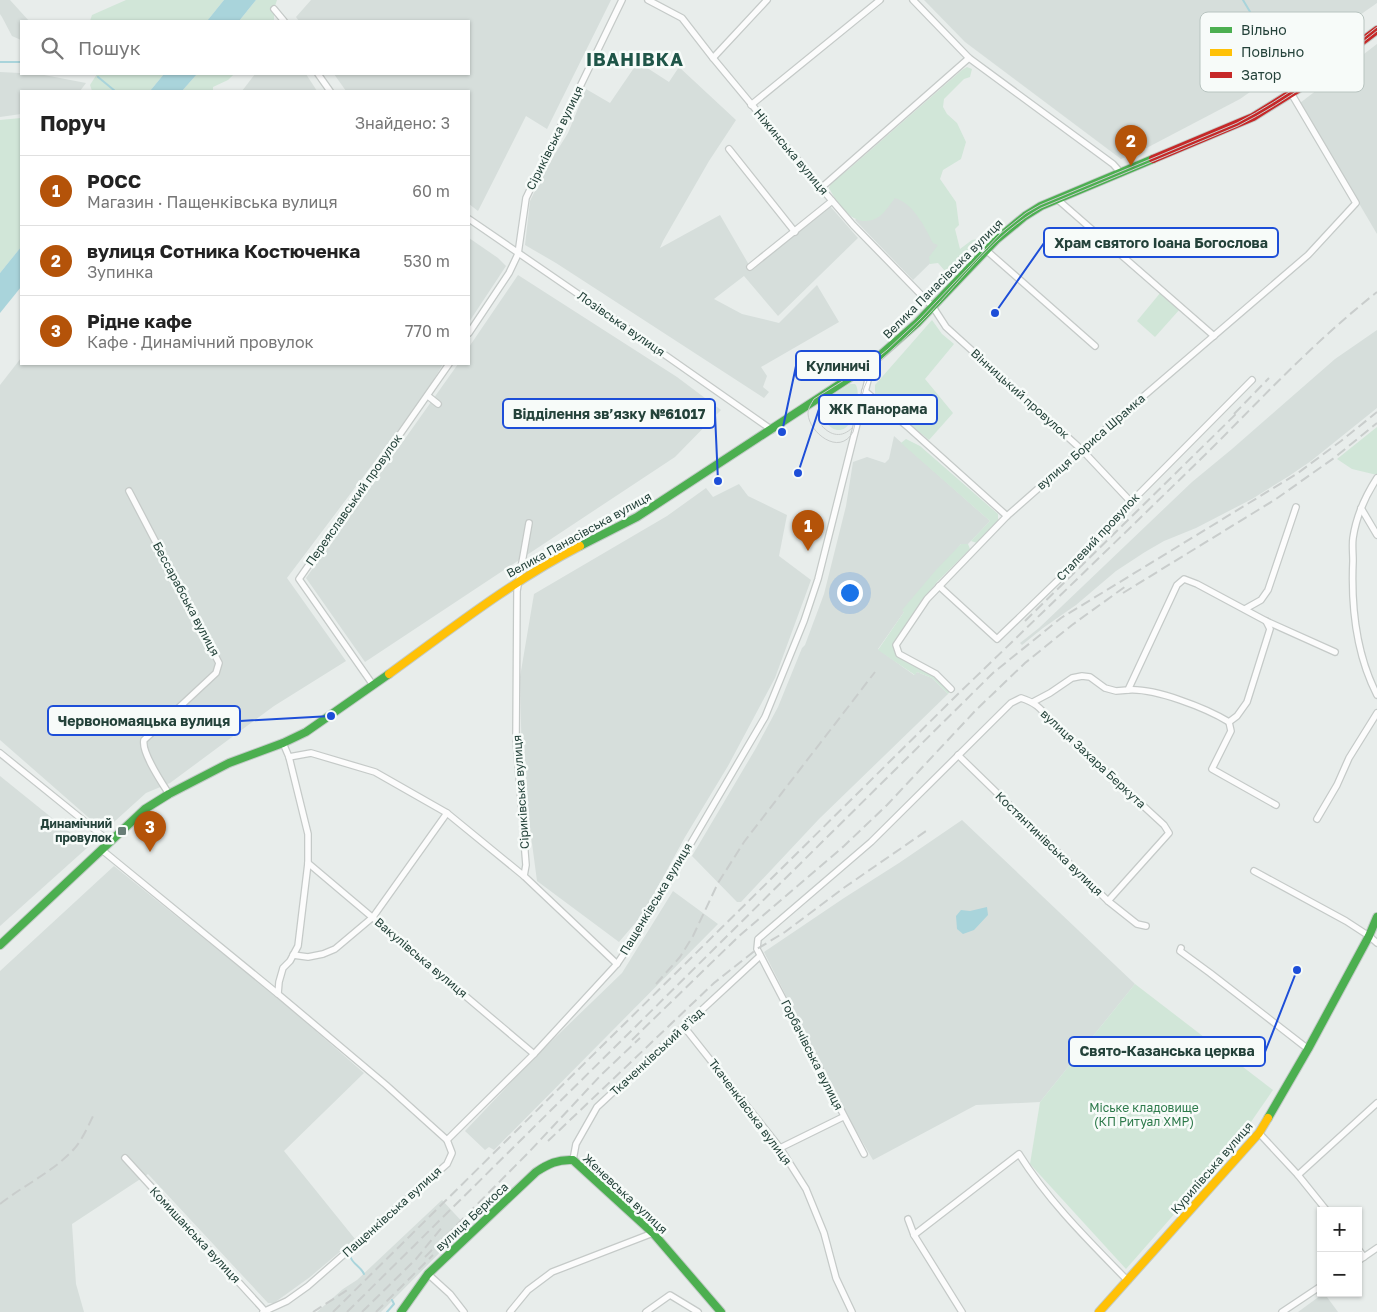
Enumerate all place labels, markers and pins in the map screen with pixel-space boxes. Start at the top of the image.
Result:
pin: 2 [1115,125,1147,166]
callout: Храм святого Іоана Богослова [1044,228,1278,257]
callout: Кулиничі [796,351,880,380]
callout: ЖК Панорама [819,395,937,424]
callout: Відділення зв’язку №61017 [503,399,715,428]
pin: 1 [792,510,824,551]
callout: Червономаяцька вулиця [48,706,240,735]
pin: 3 [134,811,166,852]
place label: Динамічний провулок [41,816,112,845]
marker: Динамічний провулок [116,825,128,837]
callout: Свято-Казанська церква [1069,1037,1265,1066]

